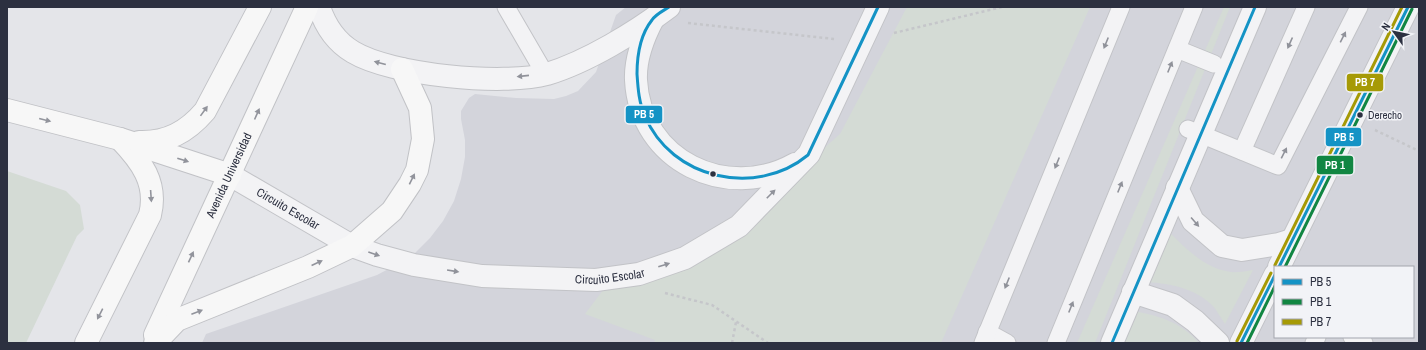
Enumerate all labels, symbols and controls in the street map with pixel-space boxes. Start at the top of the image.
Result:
north arrow [1374,12,1414,52]
text: N [1378,20,1393,33]
one-way arrow [1340,31,1347,43]
one-way arrow [1287,37,1293,48]
one-way arrow [1103,38,1109,50]
one-way arrow [374,60,386,66]
one-way arrow [1167,61,1173,72]
one-way arrow [517,73,529,80]
line badge: PB 7 [1346,73,1384,92]
text: PB 7 [1355,75,1375,89]
line badge: PB 5 [625,105,663,124]
one-way arrow [200,106,208,117]
one-way arrow [254,107,260,119]
text: PB 5 [634,107,654,121]
place label: Derecho [1368,108,1402,122]
marker: Derecho [1355,110,1365,120]
one-way arrow [39,117,51,123]
line badge: PB 5 [1325,127,1362,147]
street label: Avenida Universidad [202,130,256,221]
text: PB 5 [1334,130,1354,144]
one-way arrow [1281,147,1288,159]
line badge: PB 1 [1316,155,1354,175]
one-way arrow [177,157,189,163]
one-way arrow [1054,158,1060,169]
text: PB 1 [1325,158,1345,172]
unlabelled marker [708,169,718,179]
one-way arrow [409,174,415,185]
one-way arrow [1118,180,1124,192]
street label: Circuito Escolar [254,184,323,234]
one-way arrow [766,189,776,199]
one-way arrow [148,190,155,202]
one-way arrow [1191,216,1200,227]
one-way arrow [188,251,195,263]
one-way arrow [369,251,381,257]
one-way arrow [311,260,322,266]
one-way arrow [659,262,671,268]
street label: Circuito Escolar [575,264,648,288]
legend [1274,266,1414,338]
one-way arrow [447,268,459,274]
text: PB 5 [1310,274,1332,290]
one-way arrow [1004,278,1010,290]
text: PB 1 [1310,294,1332,310]
one-way arrow [1068,300,1074,312]
one-way arrow [97,308,103,320]
one-way arrow [191,309,203,315]
text: PB 7 [1310,314,1332,330]

